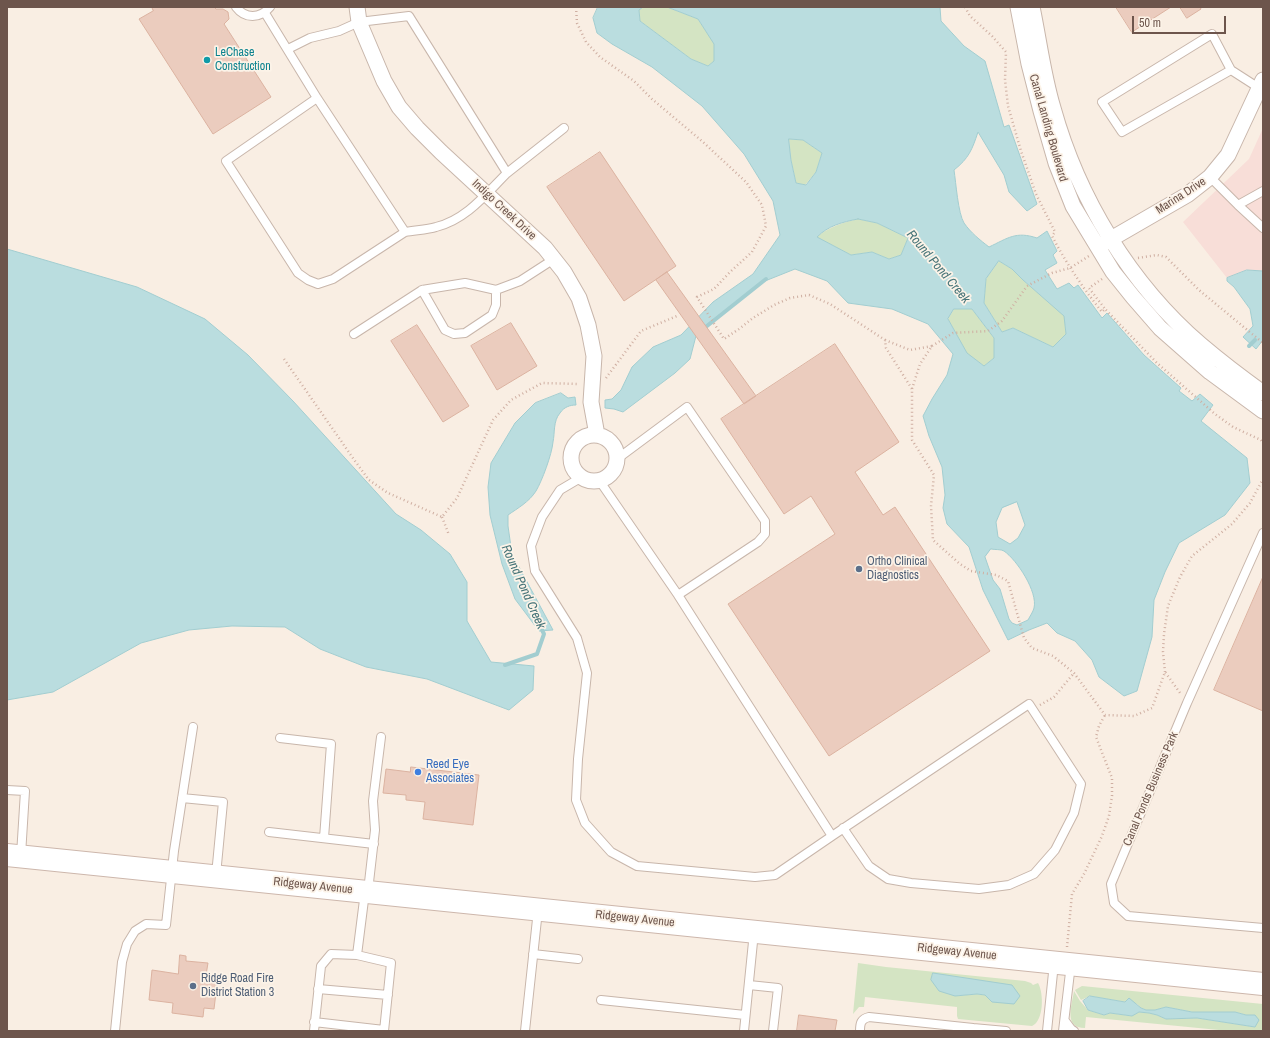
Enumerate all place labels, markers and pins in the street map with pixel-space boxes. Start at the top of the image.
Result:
place label: LeChase Construction [215,46,271,74]
marker: LeChase Construction [202,55,212,65]
place label: Ortho Clinical Diagnostics [867,555,927,583]
marker: Ortho Clinical Diagnostics [854,564,864,574]
place label: Reed Eye Associates [426,758,474,786]
marker: Reed Eye Associates [413,767,423,777]
place label: Ridge Road Fire District Station 3 [201,972,274,1000]
marker: Ridge Road Fire District Station 3 [188,981,198,991]

